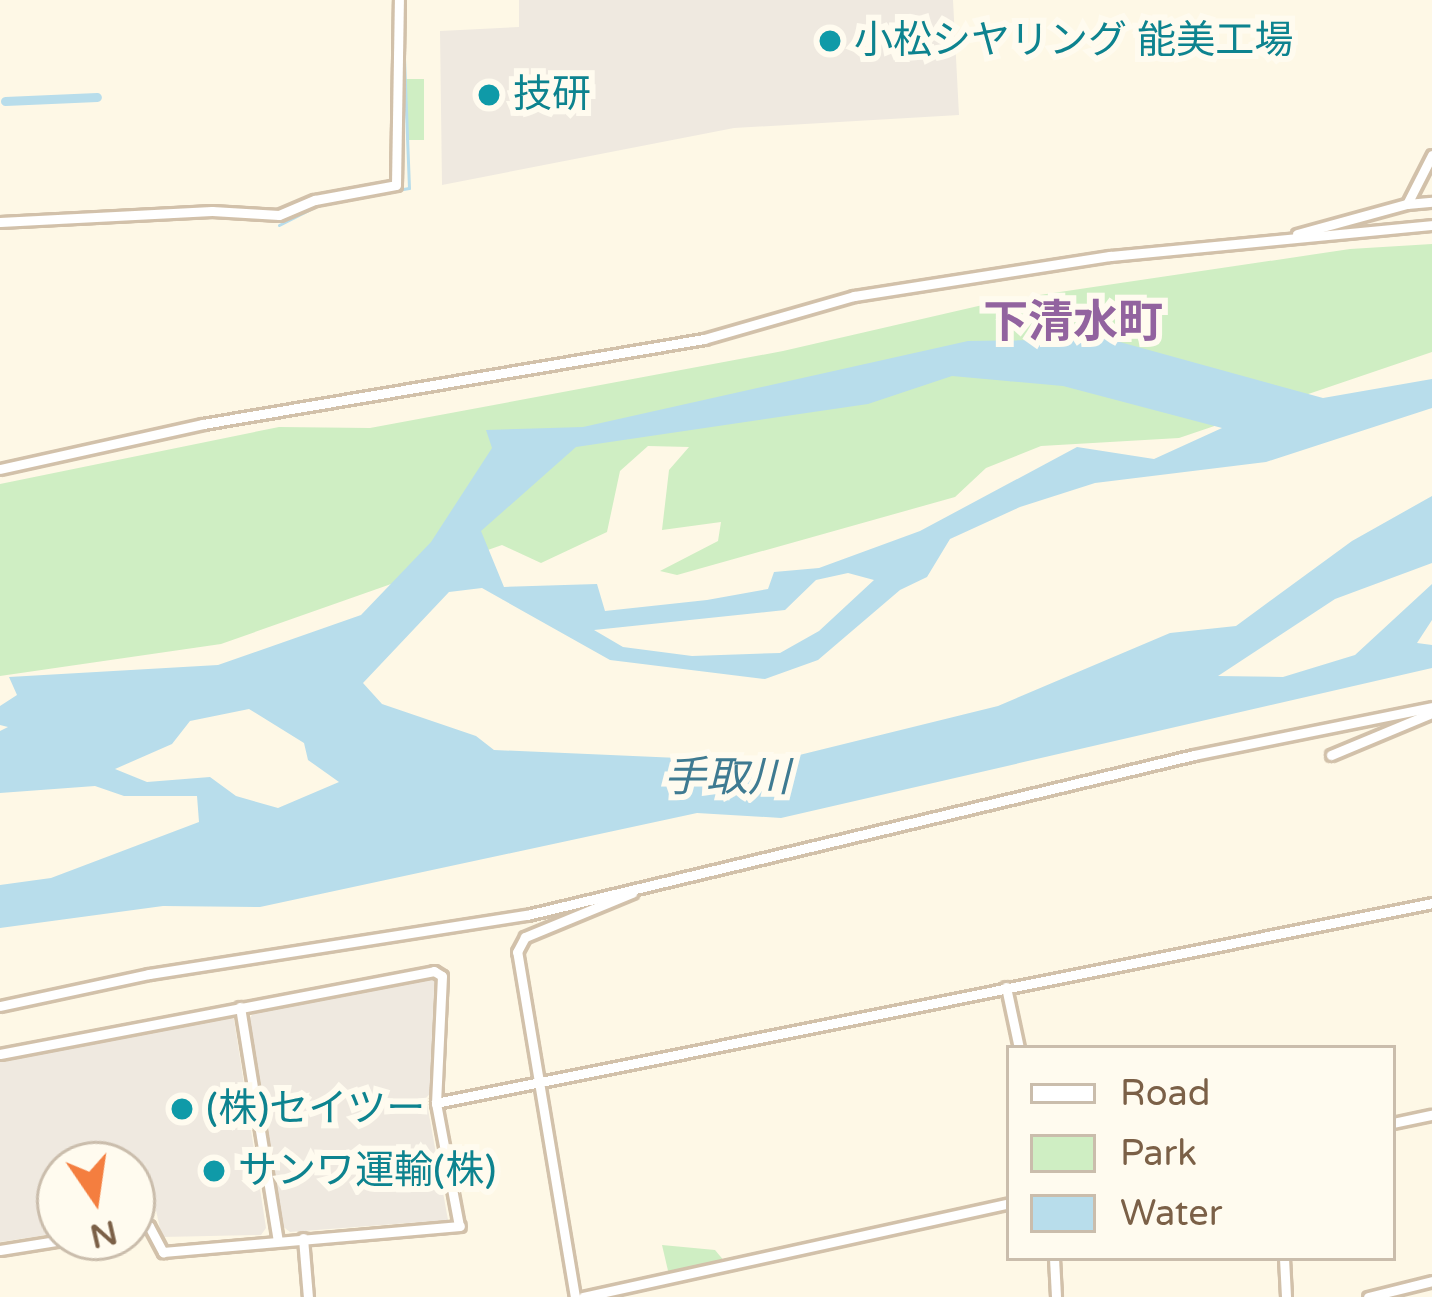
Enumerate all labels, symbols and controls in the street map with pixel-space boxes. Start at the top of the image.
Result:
place label: 小松シヤリング 能美工場 [854,18,1293,64]
marker: 小松シヤリング 能美工場 [817,28,843,54]
place label: 技研 [513,72,591,118]
marker: 技研 [476,82,502,108]
district label: 下清水町 [983,297,1163,351]
water label: 手取川 [664,753,790,803]
legend [1006,1045,1396,1261]
text: Road [1120,1072,1210,1115]
place label: (株)セイツー [206,1086,425,1132]
marker: (株)セイツー [169,1096,195,1122]
text: Park [1120,1132,1197,1175]
north arrow [36,1141,156,1261]
place label: サンワ運輸(株) [238,1148,496,1194]
marker: サンワ運輸(株) [201,1158,227,1184]
text: Water [1120,1192,1222,1235]
text: N [86,1212,121,1256]

